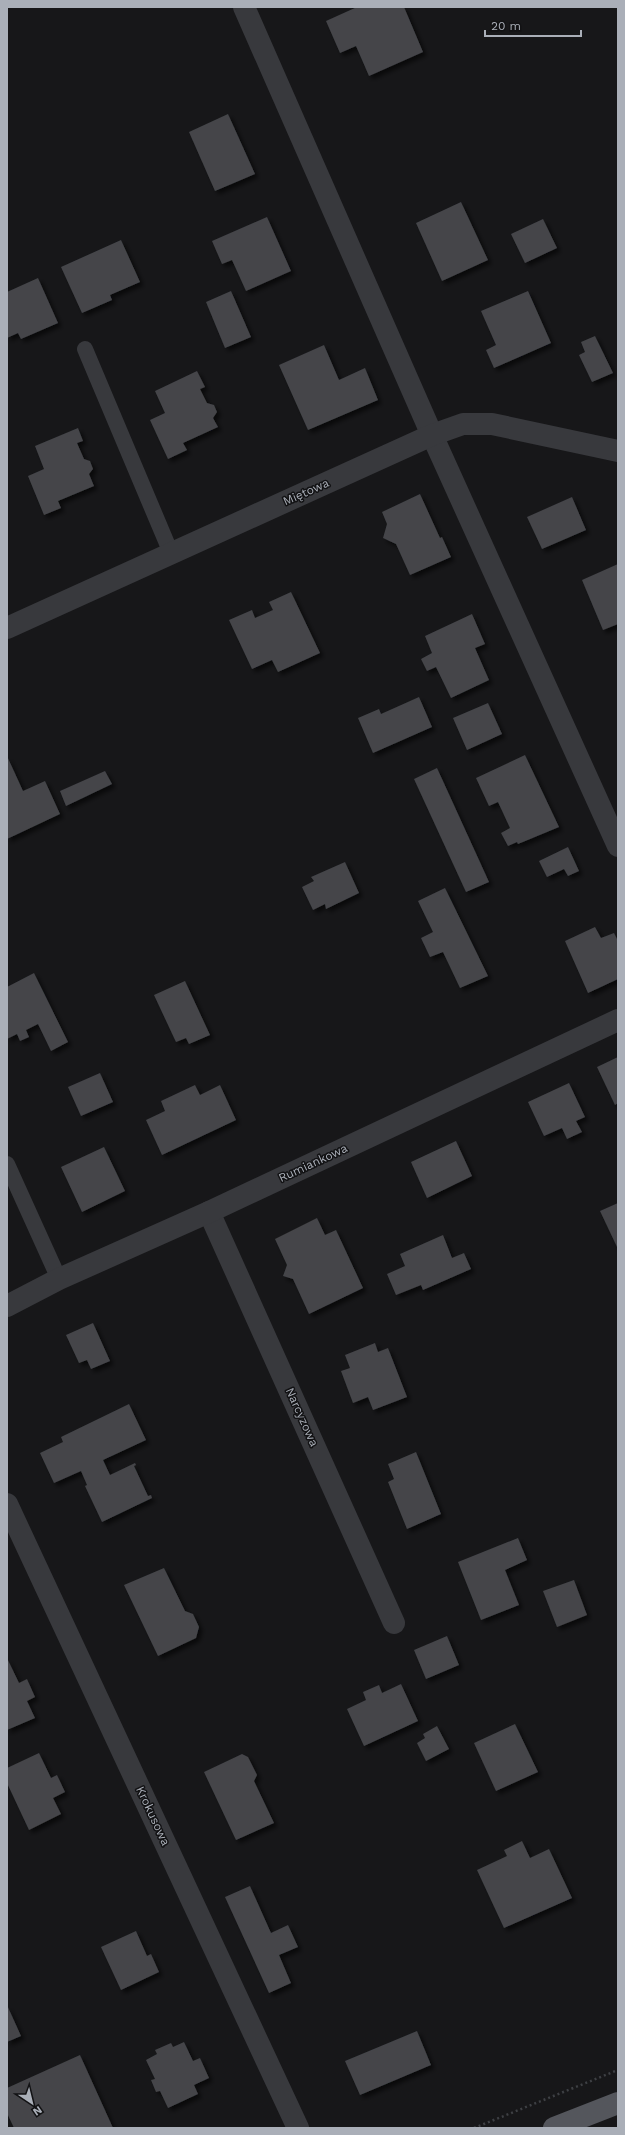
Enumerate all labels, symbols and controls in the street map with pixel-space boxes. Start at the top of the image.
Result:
scale bar [485,12,581,38]
text: 20 m [491,19,521,33]
street label: Miętowa [281,476,331,508]
street label: Rumiankowa [276,1141,350,1185]
street label: Narcyzowa [283,1385,321,1449]
street label: Krokusowa [133,1784,173,1848]
north arrow [12,2083,52,2123]
text: N [30,2103,45,2118]

